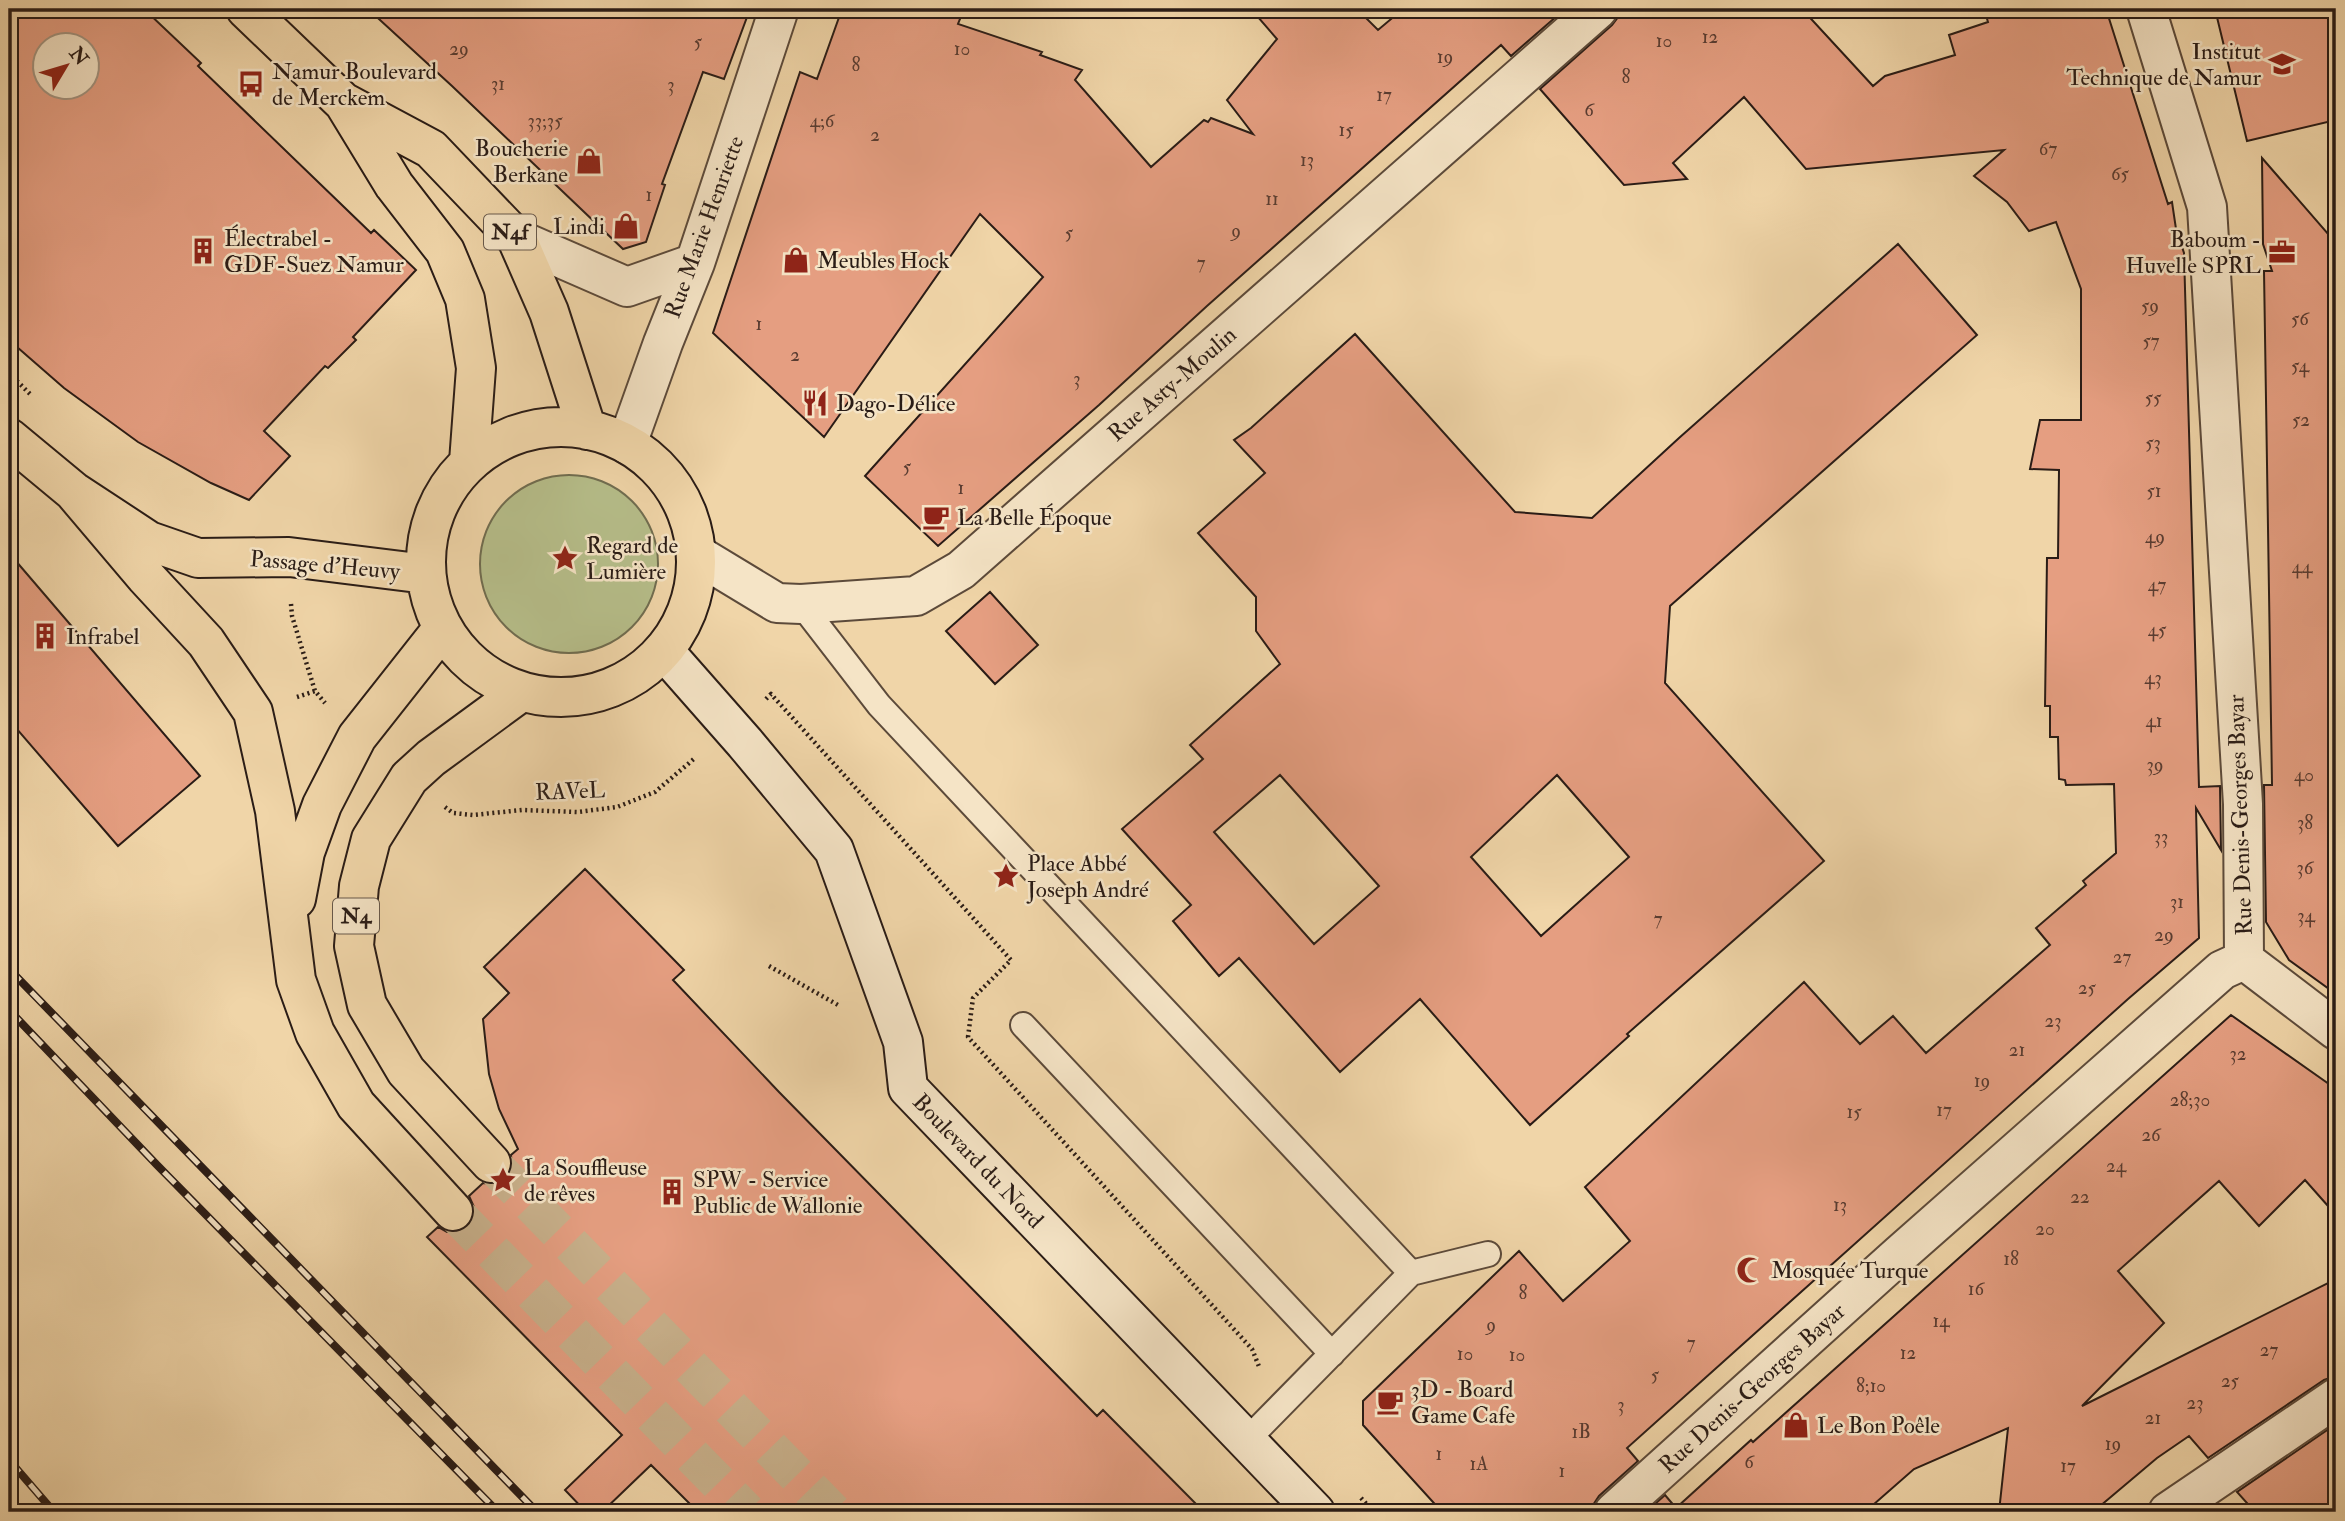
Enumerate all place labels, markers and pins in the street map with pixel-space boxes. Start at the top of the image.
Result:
place label: Institut Technique de Namur [2066,37,2261,92]
school or university icon: Institut Technique de Namur [2267,49,2297,79]
place label: Namur Boulevard de Merckem [272,57,437,112]
bus stop icon: Namur Boulevard de Merckem [236,69,266,99]
place label: Boucherie Berkane [475,134,568,189]
shop icon: Boucherie Berkane [574,146,604,176]
shop icon: Lindi [611,211,641,241]
place label: Lindi [553,212,605,241]
place label: Électrabel - GDF-Suez Namur [224,224,404,279]
place label: Baboum - Huvelle SPRL [2126,225,2261,280]
building icon: Électrabel - GDF-Suez Namur [188,236,218,266]
office icon: Baboum - Huvelle SPRL [2267,237,2297,267]
shop icon: Meubles Hock [781,245,811,275]
place label: Meubles Hock [817,246,950,275]
restaurant icon: Dago-Délice [800,388,830,418]
place label: Dago-Délice [836,389,956,418]
cafe icon: La Belle Époque [921,502,951,532]
place label: La Belle Époque [957,503,1112,533]
place label: Regard de Lumière [586,531,679,586]
place icon: Regard de Lumière [550,543,580,573]
building icon: Infrabel [30,621,60,651]
place label: Infrabel [66,622,140,651]
place label: Place Abbé Joseph André [1026,849,1149,905]
place icon: Place Abbé Joseph André [991,861,1021,891]
place label: La Souffleuse de rêves [524,1153,647,1208]
place icon: La Souffleuse de rêves [488,1165,518,1195]
place label: SPW - Service Public de Wallonie [693,1165,863,1220]
building icon: SPW - Service Public de Wallonie [657,1177,687,1207]
mosque icon: Mosquée Turque [1735,1255,1765,1285]
place label: Mosquée Turque [1771,1256,1929,1285]
place label: 3D - Board Game Cafe [1411,1375,1516,1430]
cafe icon: 3D - Board Game Cafe [1375,1387,1405,1417]
shop icon: Le Bon Poêle [1781,1410,1811,1440]
place label: Le Bon Poêle [1817,1411,1940,1440]

